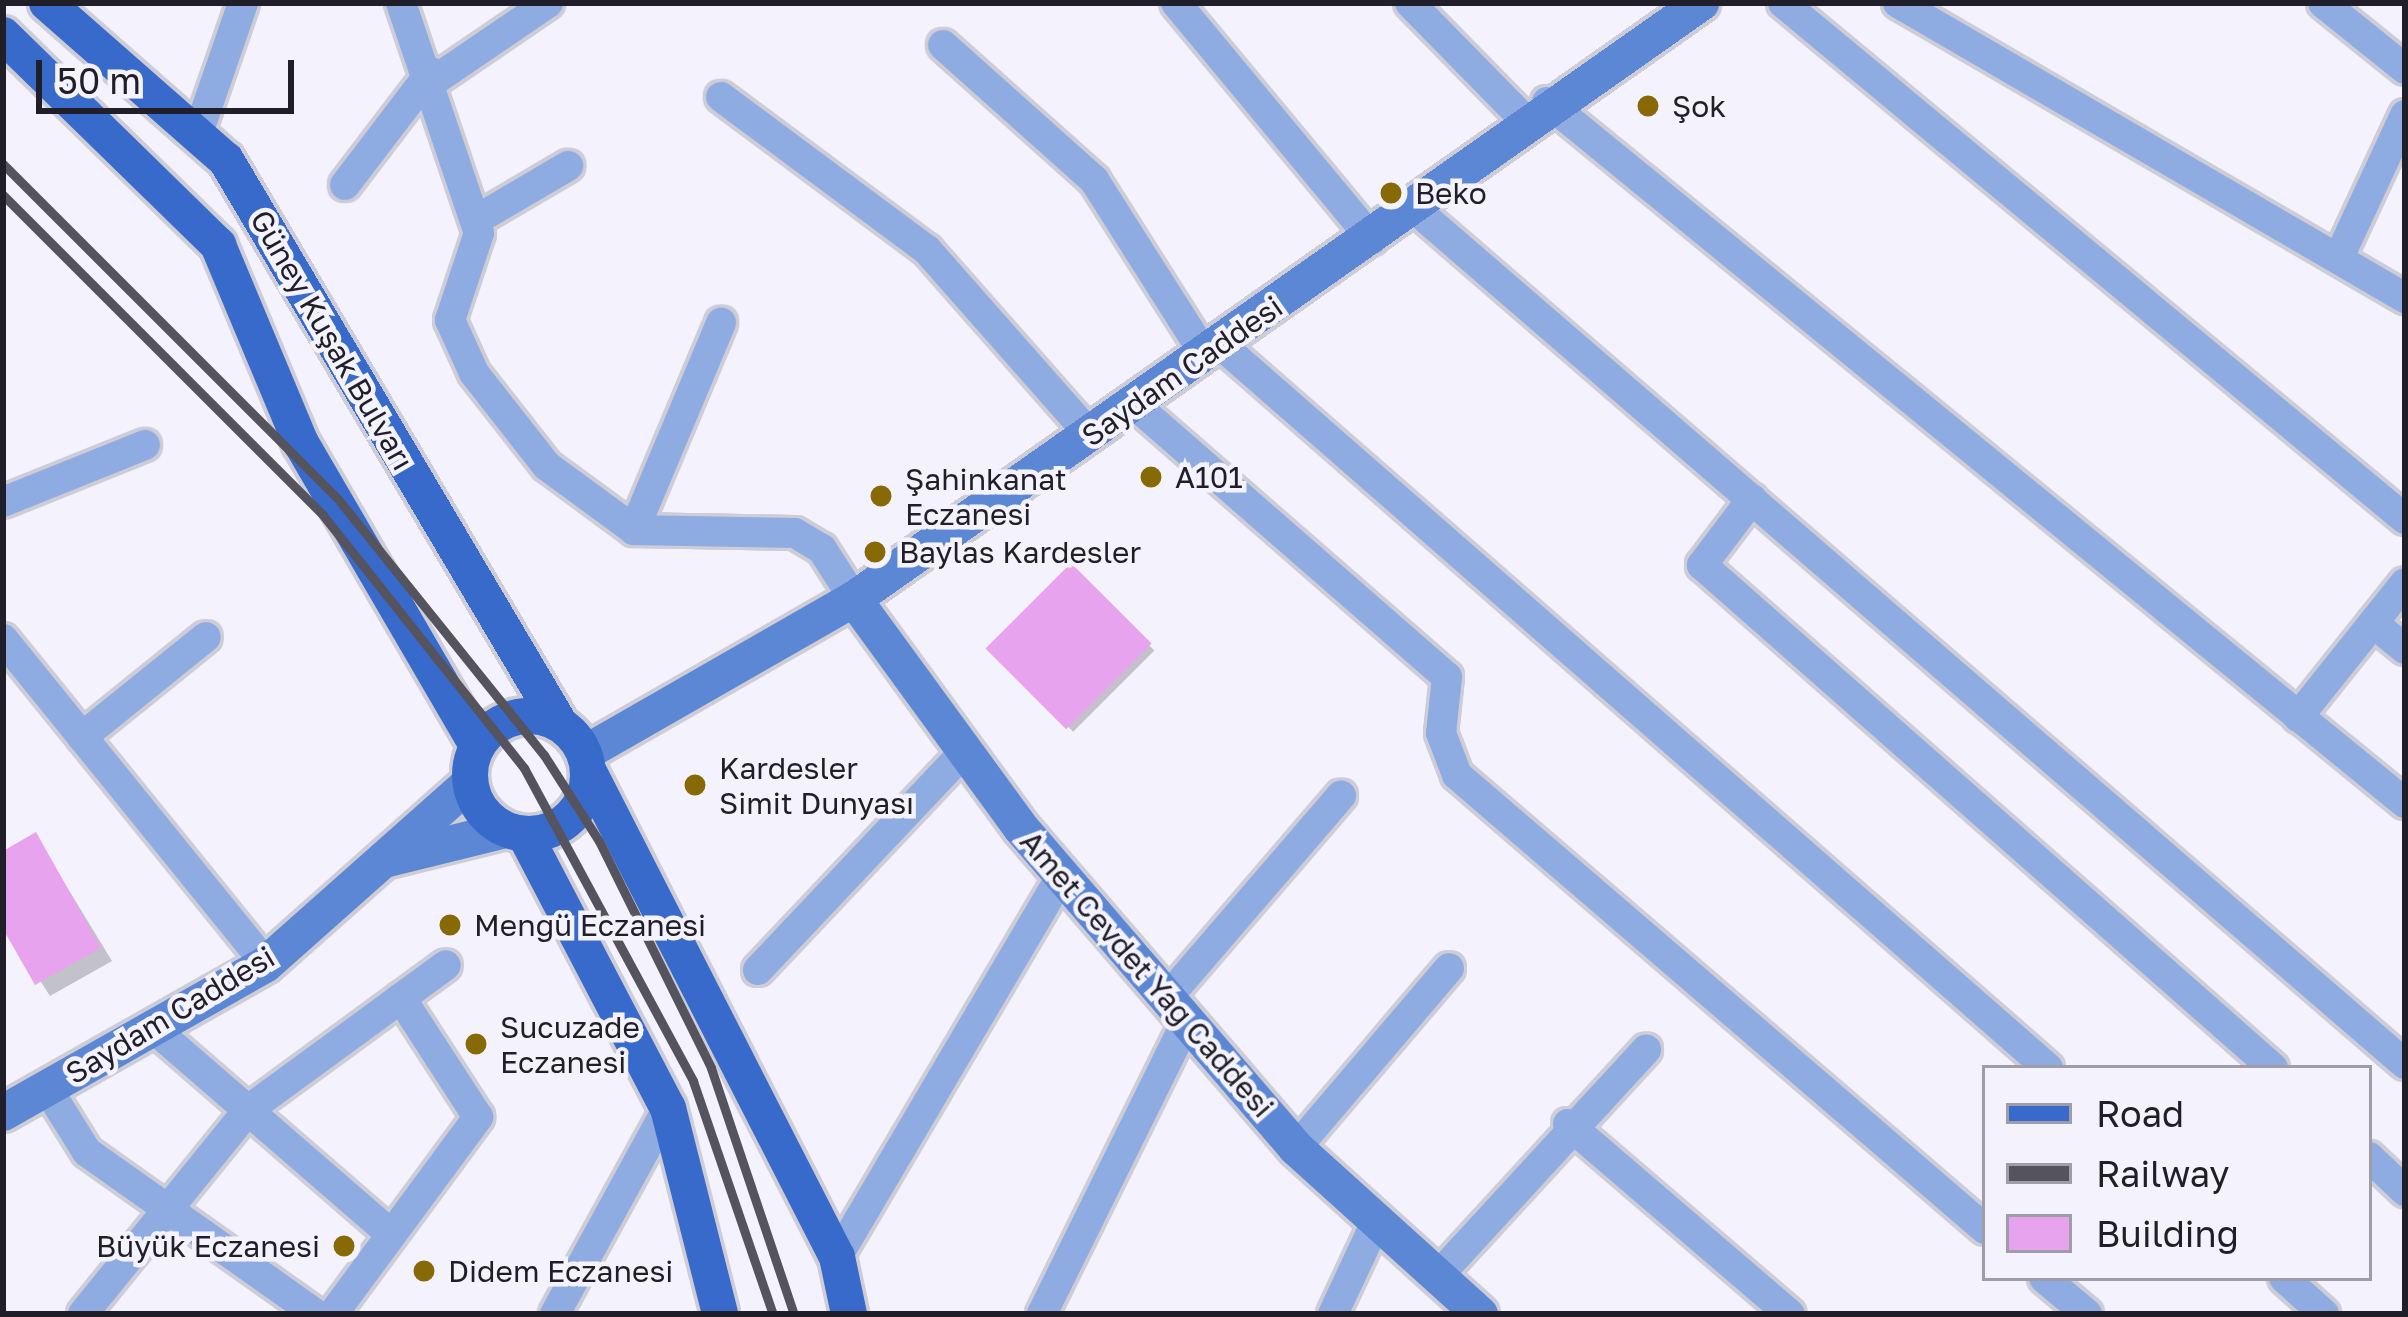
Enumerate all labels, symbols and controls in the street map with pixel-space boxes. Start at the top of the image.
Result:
scale bar [42,36,300,110]
text: 50 m [57,59,141,102]
place label: Şok [1672,88,1726,124]
marker: Şok [1635,93,1661,119]
place label: Beko [1415,175,1487,211]
marker: Beko [1378,180,1404,206]
street label: Güney Kuşak Bulvarı [243,204,421,476]
street label: Saydam Caddesi [1075,288,1289,454]
place label: A101 [1175,459,1243,495]
place label: Şahinkanat Eczanesi [905,461,1067,532]
marker: A101 [1138,464,1164,490]
marker: Şahinkanat Eczanesi [868,483,894,509]
place label: Baylas Kardesler [899,534,1141,570]
marker: Baylas Kardesler [862,539,888,565]
place label: Kardesler Simit Dunyası [719,750,914,820]
marker: Kardesler Simit Dunyası [682,772,708,798]
street label: Amet Cevdet Yağ Caddesi [1013,823,1281,1125]
place label: Mengü Eczanesi [474,907,706,943]
marker: Mengü Eczanesi [437,912,463,938]
street label: Saydam Caddesi [59,939,281,1091]
place label: Sucuzade Eczanesi [500,1009,640,1080]
marker: Sucuzade Eczanesi [463,1031,489,1057]
legend [1982,1065,2372,1281]
text: Road [2096,1092,2184,1135]
text: Railway [2096,1152,2230,1195]
text: Building [2096,1212,2239,1255]
place label: Büyük Eczanesi [96,1228,320,1264]
marker: Büyük Eczanesi [331,1233,357,1259]
place label: Didem Eczanesi [448,1253,673,1289]
marker: Didem Eczanesi [411,1258,437,1284]

